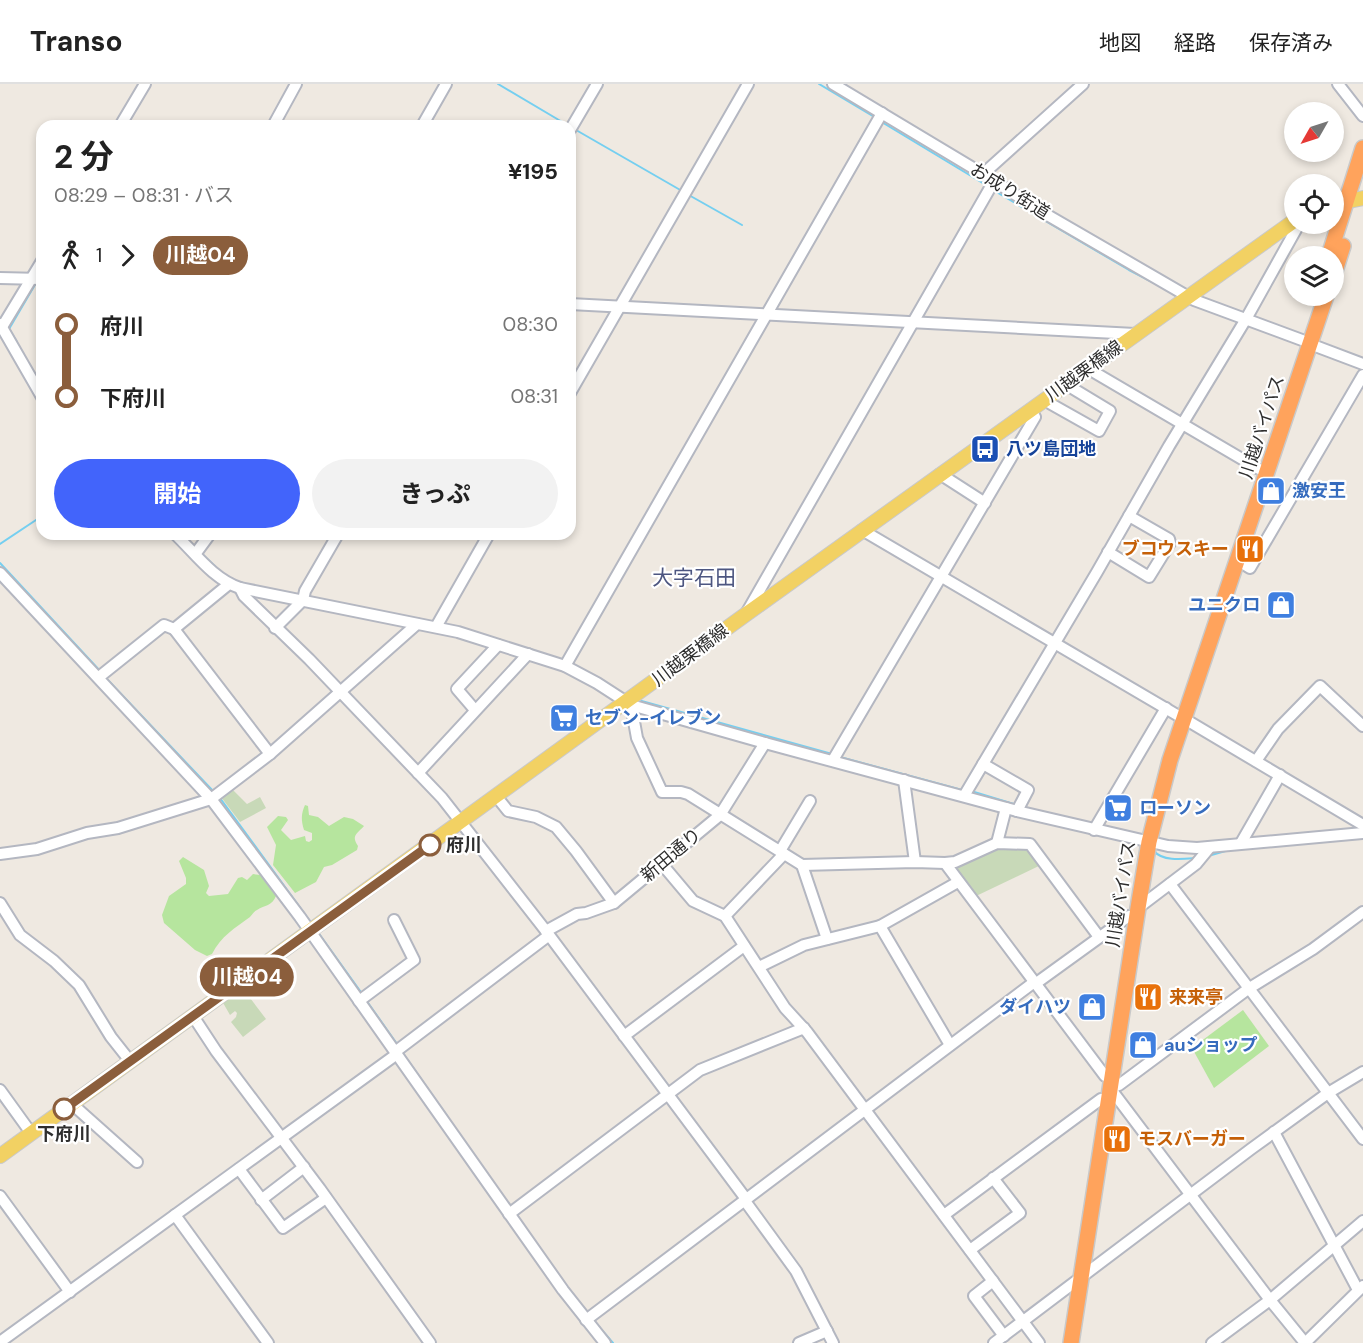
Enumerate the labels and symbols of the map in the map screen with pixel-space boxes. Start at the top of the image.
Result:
north arrow [1284,102,1344,162]
street label: お成り街道 [965,157,1055,225]
street label: 川越栗橋線 [1041,335,1127,407]
street label: 川越バイパス [1234,372,1290,482]
bus stop icon: 八ツ島団地 [969,433,1001,465]
place label: 八ツ島団地 [1006,437,1096,461]
shop icon: 激安王 [1255,475,1287,507]
place label: 激安王 [1292,479,1346,503]
restaurant icon: ブコウスキー [1234,533,1266,565]
place label: ブコウスキー [1122,537,1229,561]
district label: 大字石田 [652,564,736,592]
shop icon: ユニクロ [1265,589,1297,621]
place label: ユニクロ [1188,593,1260,617]
street label: 川越栗橋線 [647,618,733,692]
supermarket icon: セブン-イレブン [548,702,580,734]
place label: セブン-イレブン [585,706,721,730]
supermarket icon: ローソン [1102,792,1134,824]
place label: ローソン [1139,796,1211,820]
street label: 新田通り [636,823,706,887]
place label: 府川 [446,833,482,857]
marker: 府川 [419,834,441,856]
street label: 川越バイパス [1101,839,1141,949]
line badge: 川越04 [205,958,289,996]
restaurant icon: 来来亭 [1132,981,1164,1013]
place label: 来来亭 [1169,985,1223,1009]
shop icon: ダイハツ [1076,991,1108,1023]
place label: ダイハツ [999,995,1071,1019]
shop icon: auショップ [1127,1029,1159,1061]
place label: auショップ [1164,1033,1258,1057]
marker: 下府川 [53,1098,75,1120]
place label: 下府川 [37,1122,91,1146]
restaurant icon: モスバーガー [1101,1123,1133,1155]
place label: モスバーガー [1138,1127,1246,1151]

